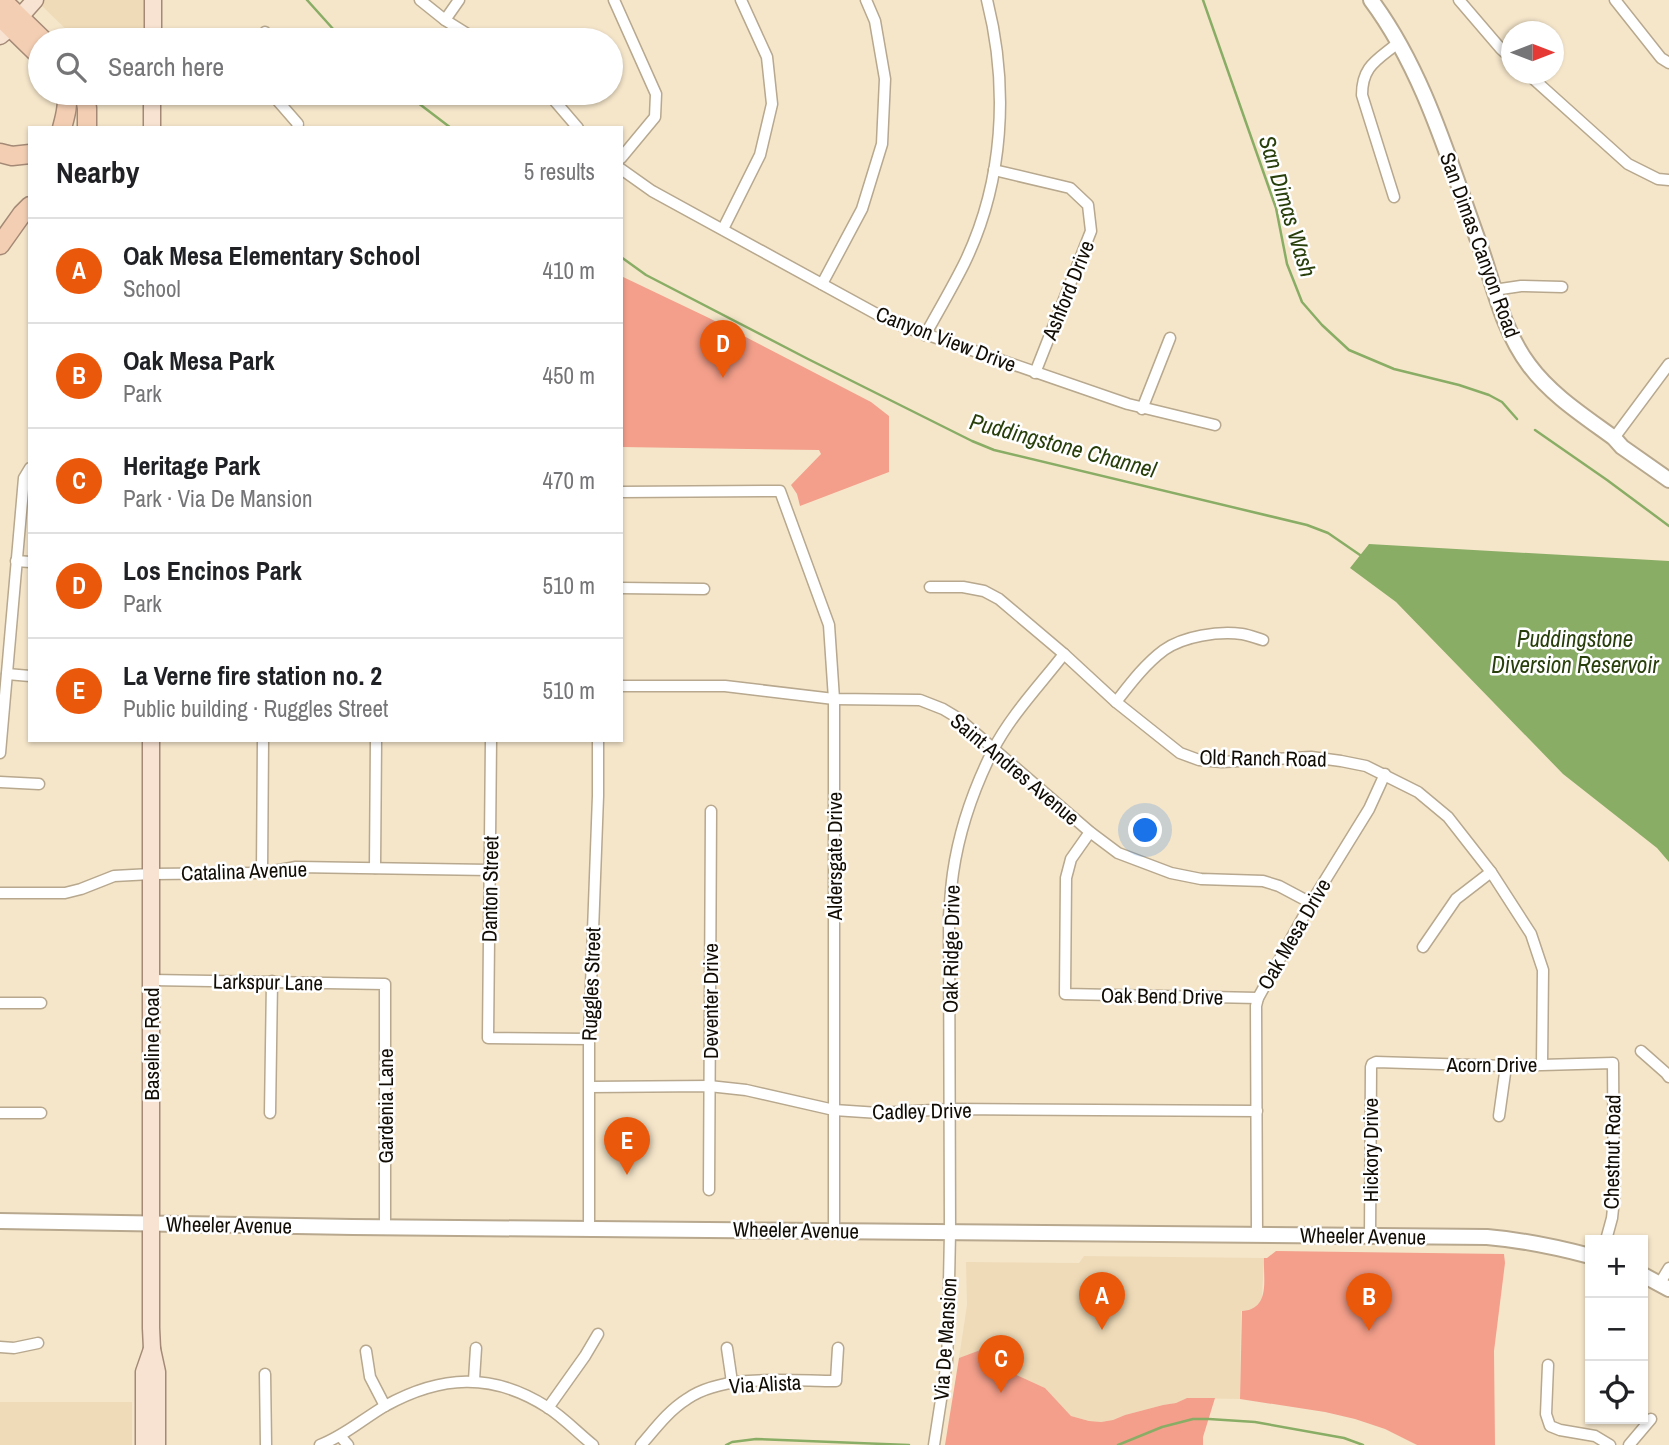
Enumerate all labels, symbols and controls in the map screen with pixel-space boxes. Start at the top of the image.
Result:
north arrow [1501,21,1564,84]
search box [28,28,623,105]
icon: search [52,48,90,86]
text: Search here [108,49,224,84]
water label: San Dimas Wash [1252,132,1324,280]
street label: San Dimas Canyon Road [1433,148,1527,342]
text: Nearby [56,152,139,192]
text: 5 results [524,156,595,187]
street label: Ashford Drive [1034,236,1101,345]
text: Oak Mesa Elementary School [123,238,420,273]
text: A [72,255,86,286]
text: 410 m [543,255,595,286]
text: School [123,273,181,304]
street label: Canyon View Drive [872,299,1020,379]
pin: D [700,320,746,378]
text: Oak Mesa Park [123,343,275,378]
text: B [72,360,86,391]
text: 450 m [543,360,595,391]
text: Park [123,378,162,409]
water label: Puddingstone Channel [966,405,1160,485]
text: Heritage Park [123,448,260,483]
text: C [72,465,86,496]
text: 470 m [543,465,595,496]
text: Park · Via De Mansion [123,483,312,514]
text: Los Encinos Park [123,553,302,588]
text: D [72,570,86,601]
text: 510 m [543,570,595,601]
text: Park [123,588,162,619]
water label: Puddingstone Diversion Reservoir [1491,623,1660,680]
text: La Verne fire station no. 2 [123,658,382,693]
text: E [73,675,85,706]
text: 510 m [543,675,595,706]
text: Public building · Ruggles Street [123,693,388,724]
street label: Saint Andres Avenue [944,706,1086,832]
street label: Old Ranch Road [1199,742,1327,774]
street label: Aldersgate Drive [820,792,849,921]
your location [1128,813,1162,847]
street label: Danton Street [475,835,505,942]
street label: Catalina Avenue [180,854,308,888]
street label: Oak Mesa Drive [1250,873,1338,995]
street label: Oak Ridge Drive [935,885,967,1013]
street label: Ruggles Street [575,926,607,1041]
street label: Deventer Drive [696,943,725,1059]
street label: Larkspur Lane [213,967,323,997]
street label: Oak Bend Drive [1100,980,1224,1012]
street label: Baseline Road [137,988,166,1100]
street label: Gardenia Lane [371,1049,400,1163]
street label: Acorn Drive [1446,1050,1537,1079]
street label: Chestnut Road [1596,1094,1628,1210]
street label: Cadley Drive [872,1096,972,1126]
street label: Hickory Drive [1356,1098,1385,1202]
pin: E [604,1117,650,1175]
street label: Wheeler Avenue [166,1209,292,1241]
street label: Wheeler Avenue [733,1214,859,1246]
street label: Wheeler Avenue [1300,1220,1426,1252]
map controls [1585,1235,1648,1424]
button: + [1585,1235,1648,1298]
pin: A [1079,1272,1125,1330]
pin: B [1346,1273,1392,1331]
street label: Via De Mansion [926,1277,964,1401]
button: − [1585,1298,1648,1361]
pin: C [978,1335,1024,1393]
button: locate [1585,1361,1648,1424]
street label: Via Alista [728,1368,802,1400]

